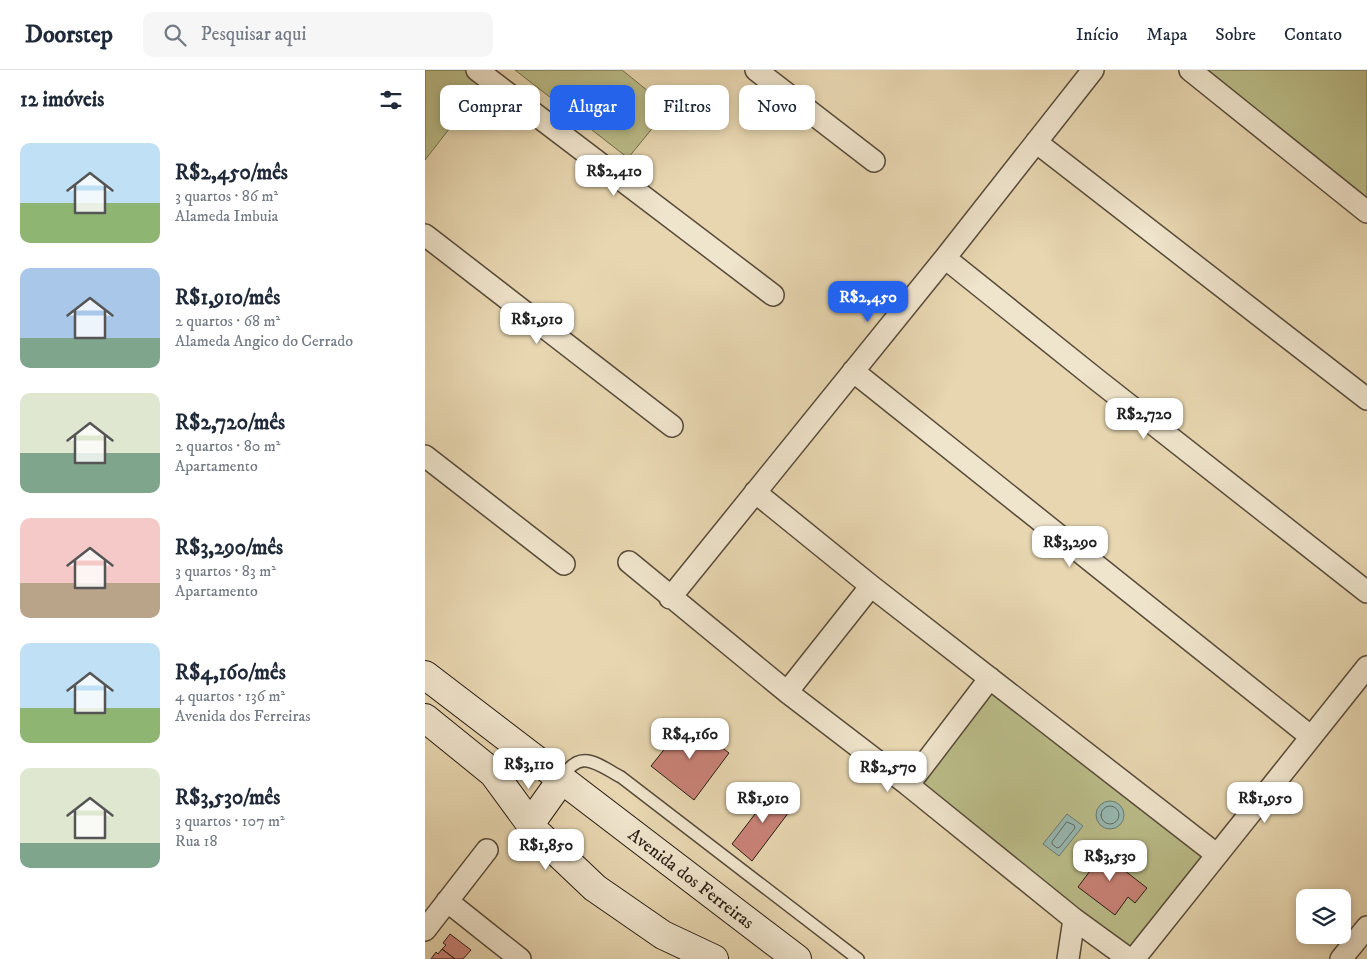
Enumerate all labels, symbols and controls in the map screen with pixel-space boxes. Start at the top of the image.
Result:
search box [143,12,493,57]
text: Doorstep [25,20,113,50]
icon: search [161,21,189,49]
text: Pesquisar aqui [201,23,306,46]
text: Início [1076,24,1119,46]
text: Mapa [1147,24,1187,46]
text: Sobre [1215,24,1256,46]
text: Contato [1284,24,1342,46]
chip: Comprar [440,85,540,130]
chip: Alugar [550,85,635,130]
chip: Filtros [645,85,729,130]
chip: Novo [739,85,815,130]
icon: filters [377,86,405,114]
text: 12 imóveis [20,87,104,113]
pin: R$2,410 [568,154,660,197]
text: R$2,450/mês [175,160,288,186]
text: R$2,410 [586,161,642,181]
icon: home [60,163,120,223]
text: 3 quartos · 86 m² [175,186,278,206]
text: Alameda Imbuia [175,206,278,226]
pin: R$2,450 [822,280,914,323]
text: R$1,910/mês [175,285,280,311]
text: R$2,450 [839,287,897,307]
icon: home [60,288,120,348]
pin: R$1,910 [491,302,583,345]
text: R$1,910 [511,309,563,329]
text: 2 quartos · 68 m² [175,311,280,331]
text: Alameda Angico do Cerrado [175,331,353,351]
pin: R$2,720 [1098,398,1190,440]
text: R$2,720 [1116,404,1172,424]
text: R$2,720/mês [175,410,285,436]
icon: home [60,413,120,473]
text: 2 quartos · 80 m² [175,436,280,456]
text: Apartamento [175,456,258,476]
pin: R$3,290 [1024,526,1116,568]
text: R$3,290 [1043,532,1097,552]
text: R$3,290/mês [175,535,283,561]
icon: home [60,538,120,598]
text: 3 quartos · 83 m² [175,561,276,581]
text: Apartamento [175,581,258,601]
text: R$4,160/mês [175,660,286,686]
icon: home [60,663,120,723]
text: 4 quartos · 136 m² [175,686,285,706]
text: Avenida dos Ferreiras [175,706,311,726]
pin: R$4,160 [644,718,736,760]
text: R$4,160 [662,724,718,744]
pin: R$3,110 [483,748,575,790]
pin: R$2,570 [842,750,934,793]
text: R$3,110 [504,754,554,774]
text: R$2,570 [860,757,916,777]
pin: R$1,910 [717,782,809,824]
pin: R$1,950 [1219,782,1311,824]
text: R$3,530/mês [175,785,280,811]
icon: home [60,788,120,848]
text: R$1,910 [737,788,789,808]
text: R$1,950 [1238,788,1292,808]
text: 3 quartos · 107 m² [175,811,285,831]
street label: Avenida dos Ferreiras [623,824,758,934]
pin: R$1,850 [500,828,592,871]
text: Rua 18 [175,831,217,851]
text: R$1,850 [519,835,573,855]
pin: R$3,530 [1064,840,1156,882]
text: R$3,530 [1084,846,1136,866]
map controls [1296,889,1351,944]
button: layers [1296,889,1351,944]

